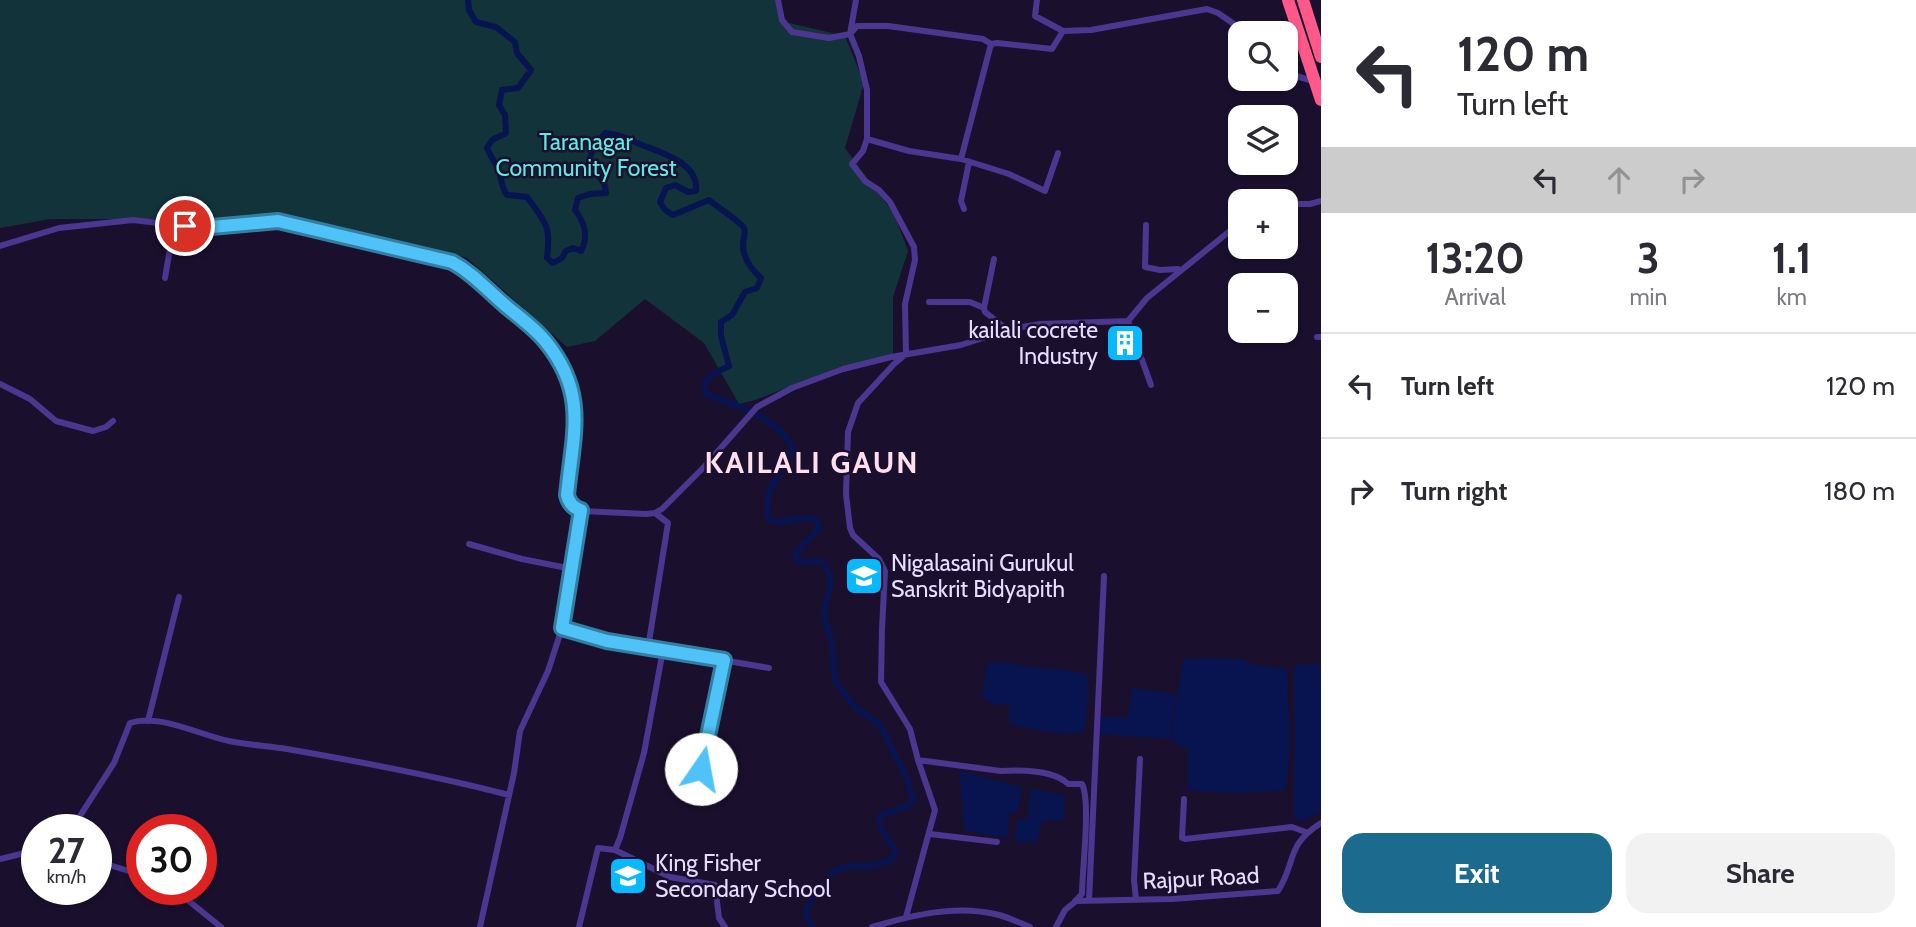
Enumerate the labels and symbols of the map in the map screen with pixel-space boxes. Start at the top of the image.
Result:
park label: Taranagar Community Forest [496,128,677,182]
pin [155,196,215,256]
place label: kailali cocrete Industry [968,316,1098,370]
building icon: kailali cocrete Industry [1104,322,1146,364]
district label: KAILALI GAUN [705,444,919,481]
place label: Nigalasaini Gurukul Sanskrit Bidyapith [891,549,1074,603]
school or university icon: Nigalasaini Gurukul Sanskrit Bidyapith [843,555,885,597]
position arrow [664,732,738,806]
speed limit sign: 30 [126,814,217,905]
place label: King Fisher Secondary School [655,849,831,903]
school or university icon: King Fisher Secondary School [607,855,649,897]
street label: Rajpur Road [1142,861,1260,895]

